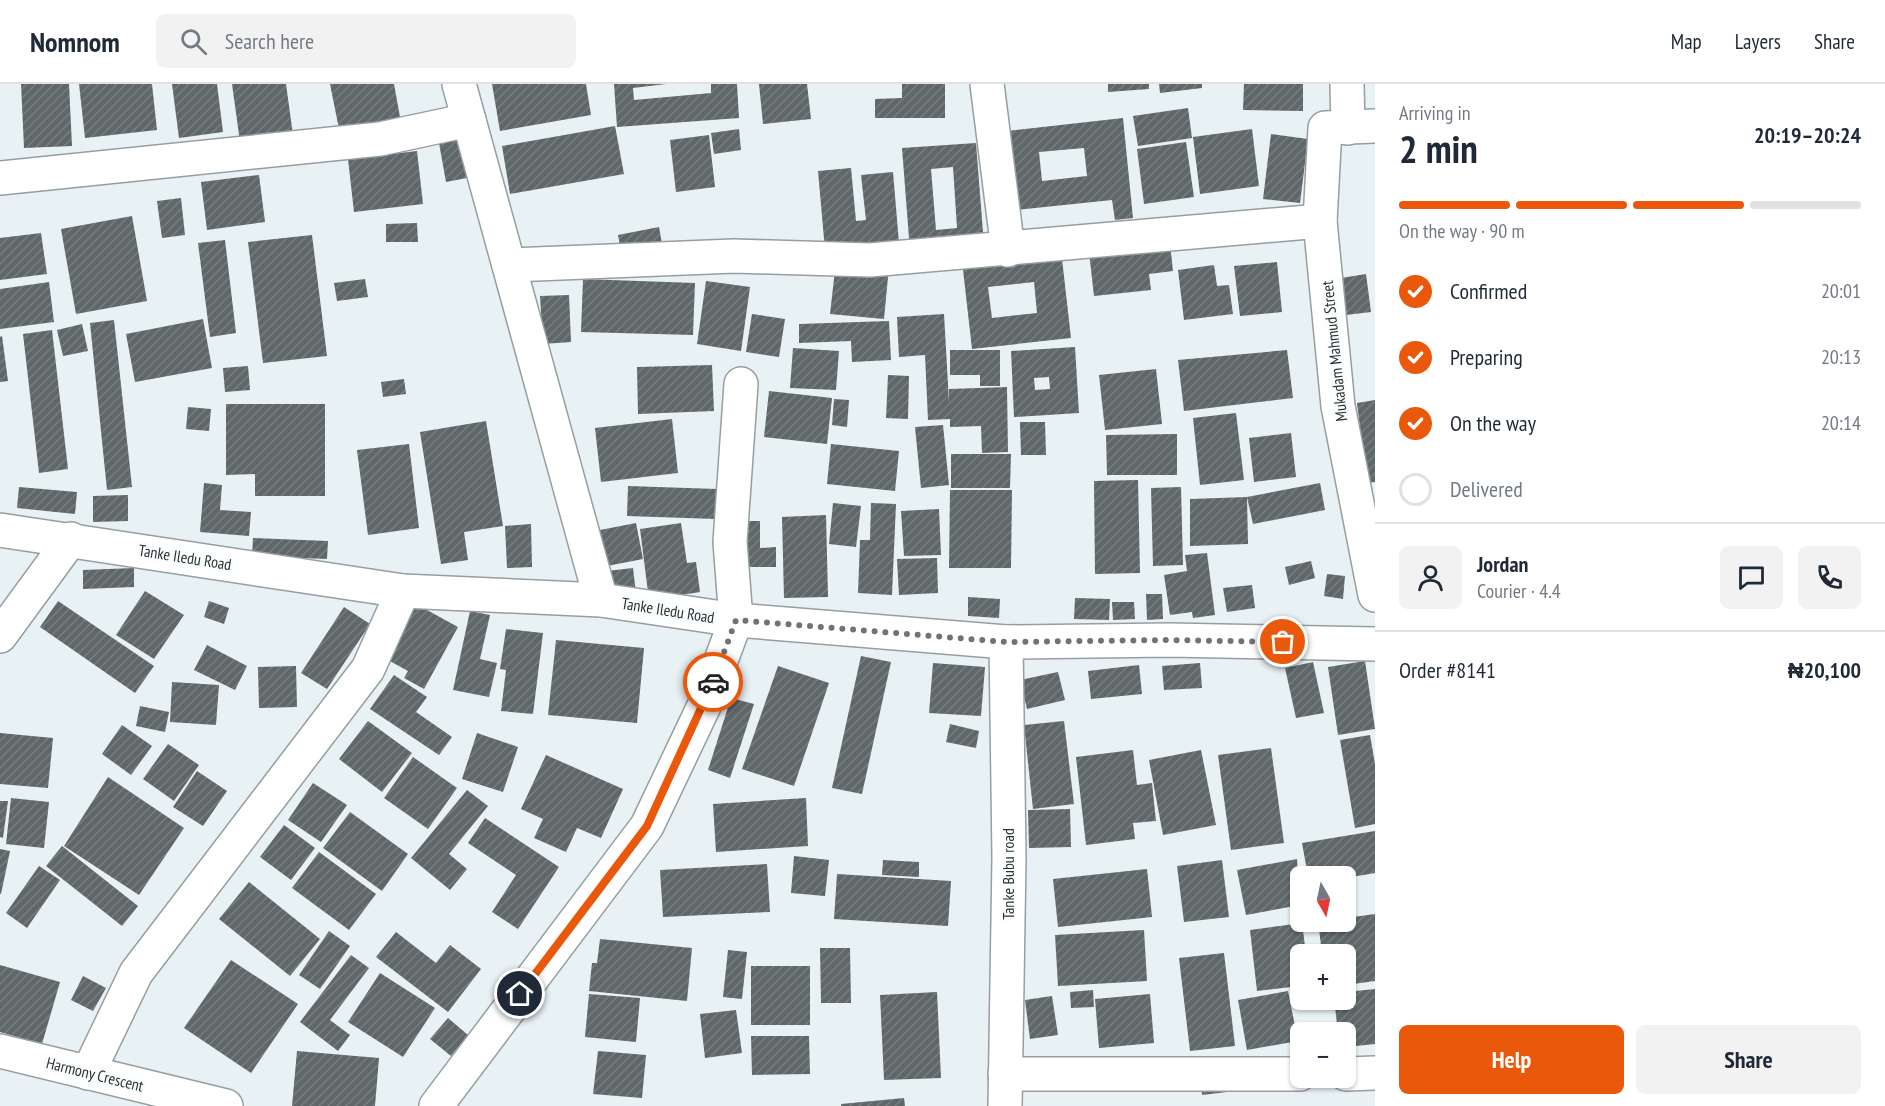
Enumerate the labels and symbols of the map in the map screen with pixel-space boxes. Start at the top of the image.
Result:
street label: Mukadam Mahmud Street [1317,279,1351,422]
street label: Tanke Iledu Road [137,540,233,574]
street label: Tanke Iledu Road [620,593,716,627]
pin [1257,616,1308,667]
courier [683,652,743,712]
street label: Tanke Bubu road [998,828,1018,920]
north arrow [1290,866,1356,932]
pin [494,968,545,1019]
street label: Harmony Crescent [44,1052,146,1096]

